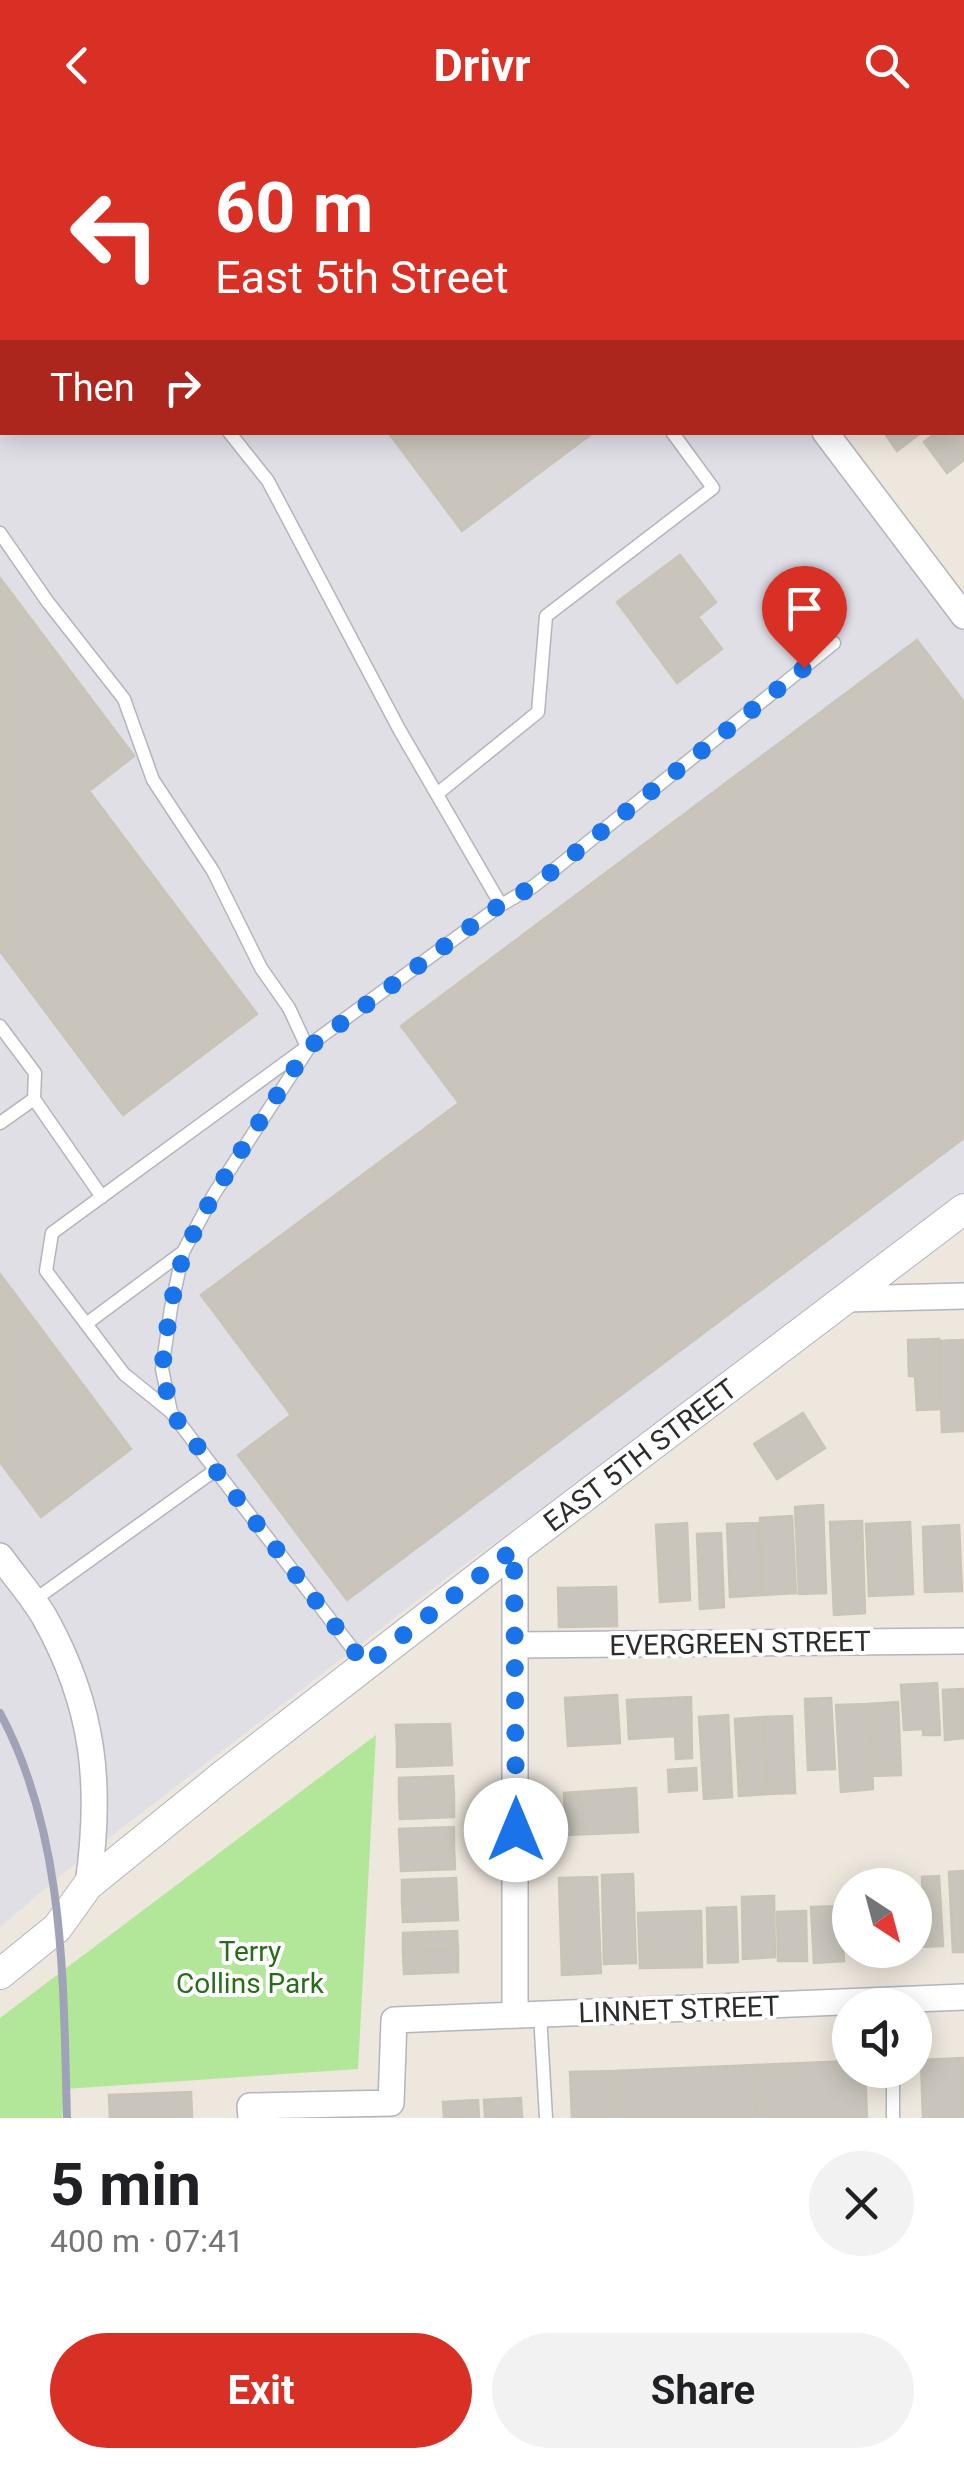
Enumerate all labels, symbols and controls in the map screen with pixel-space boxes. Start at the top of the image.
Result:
icon: back [50,38,105,93]
icon: search [859,38,914,93]
text: Drivr [434,39,530,92]
text: 60 m [215,167,373,249]
icon: left [50,170,180,300]
text: East 5th Street [215,251,509,304]
icon: right [155,360,210,415]
text: Then [50,366,135,410]
pin [762,566,847,669]
icon: arrive [777,581,832,636]
street label: EAST 5TH STREET [537,1372,743,1539]
street label: EVERGREEN STREET [609,1625,871,1662]
position arrow [464,1778,568,1882]
north arrow [832,1868,932,1968]
map controls [832,1868,932,2088]
park label: Terry Collins Park [176,1935,325,2000]
button: sound [832,1988,932,2088]
street label: LINNET STREET [578,1989,780,2030]
text: 5 min [50,2149,201,2220]
button: close [809,2151,914,2256]
text: 400 m · 07:41 [50,2222,244,2260]
button: Exit [50,2333,472,2448]
button: Share [492,2333,914,2448]

